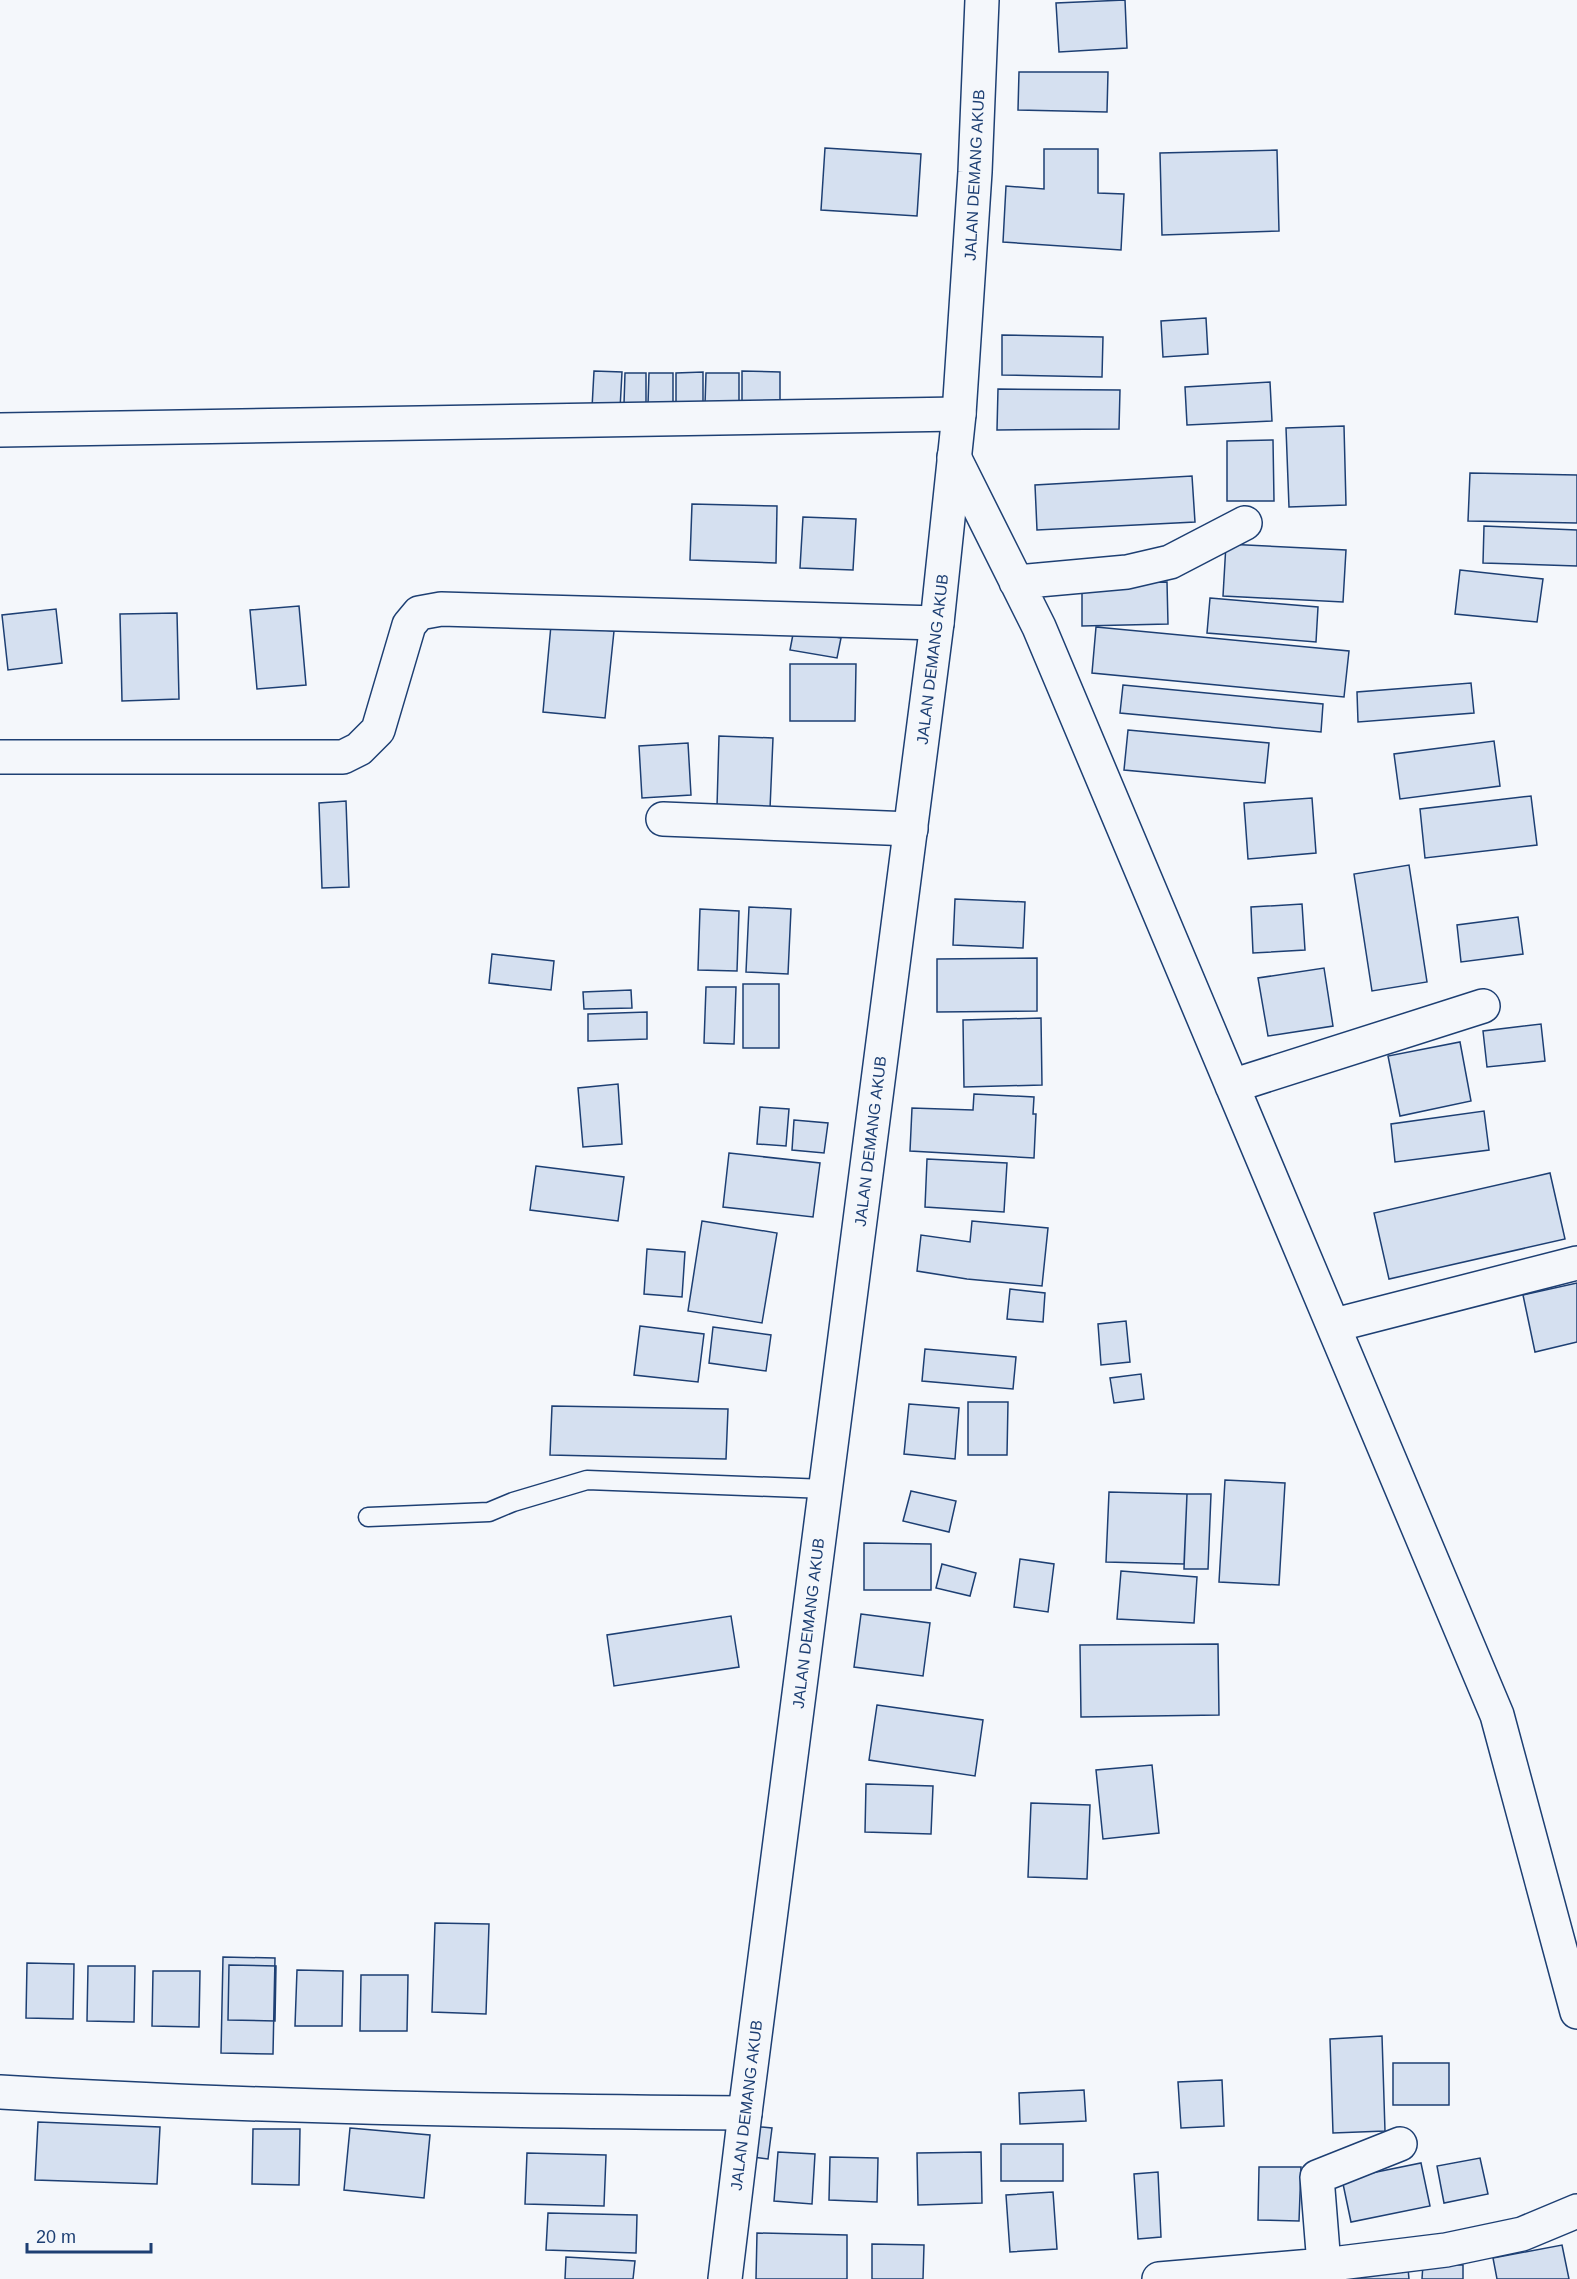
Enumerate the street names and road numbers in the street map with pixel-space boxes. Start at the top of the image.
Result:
street label: JALAN DEMANG AKUB [962,89,987,261]
street label: JALAN DEMANG AKUB [914,573,951,745]
street label: JALAN DEMANG AKUB [852,1055,889,1227]
street label: JALAN DEMANG AKUB [790,1537,827,1709]
street label: JALAN DEMANG AKUB [728,2019,765,2191]

